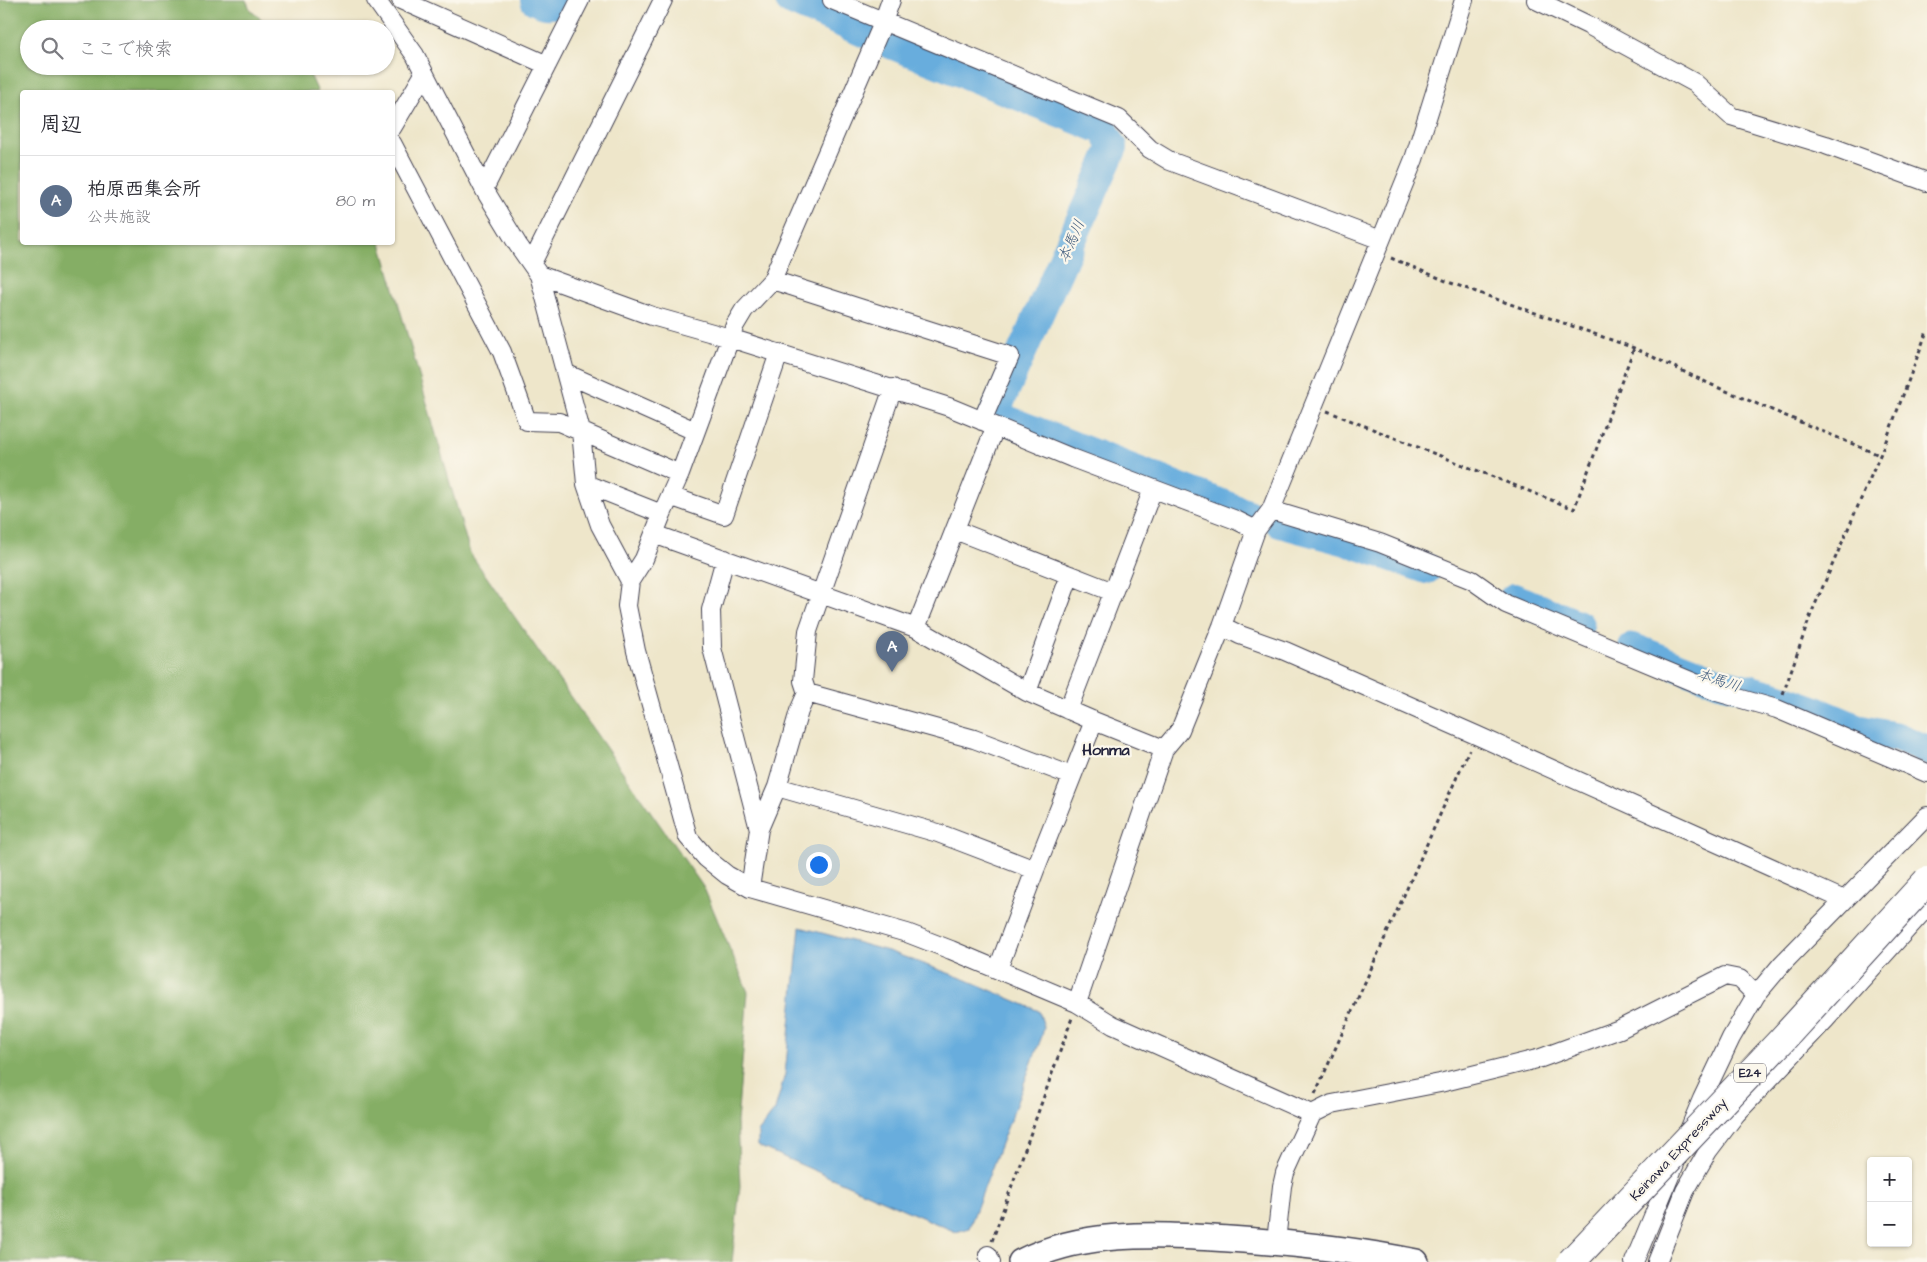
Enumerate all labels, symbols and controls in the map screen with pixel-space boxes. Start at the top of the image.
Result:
search box [20,20,395,75]
icon: search [38,34,66,62]
text: ここで検索 [78,36,173,63]
text: 周辺 [40,110,82,139]
text: 柏原西集会所 [87,176,201,203]
text: A [51,190,61,212]
text: 80 m [336,190,375,212]
text: 公共施設 [87,206,151,228]
water label: 本馬川 [1053,216,1090,266]
pin: A [876,631,908,672]
water label: 本馬川 [1694,664,1743,697]
district label: Honma [1082,739,1131,761]
your location [806,852,832,878]
road number: E24 [1734,1064,1766,1082]
street label: Keinawa Expressway [1626,1093,1732,1206]
map controls [1867,1157,1912,1247]
button: + [1867,1157,1912,1202]
button: − [1867,1202,1912,1247]

